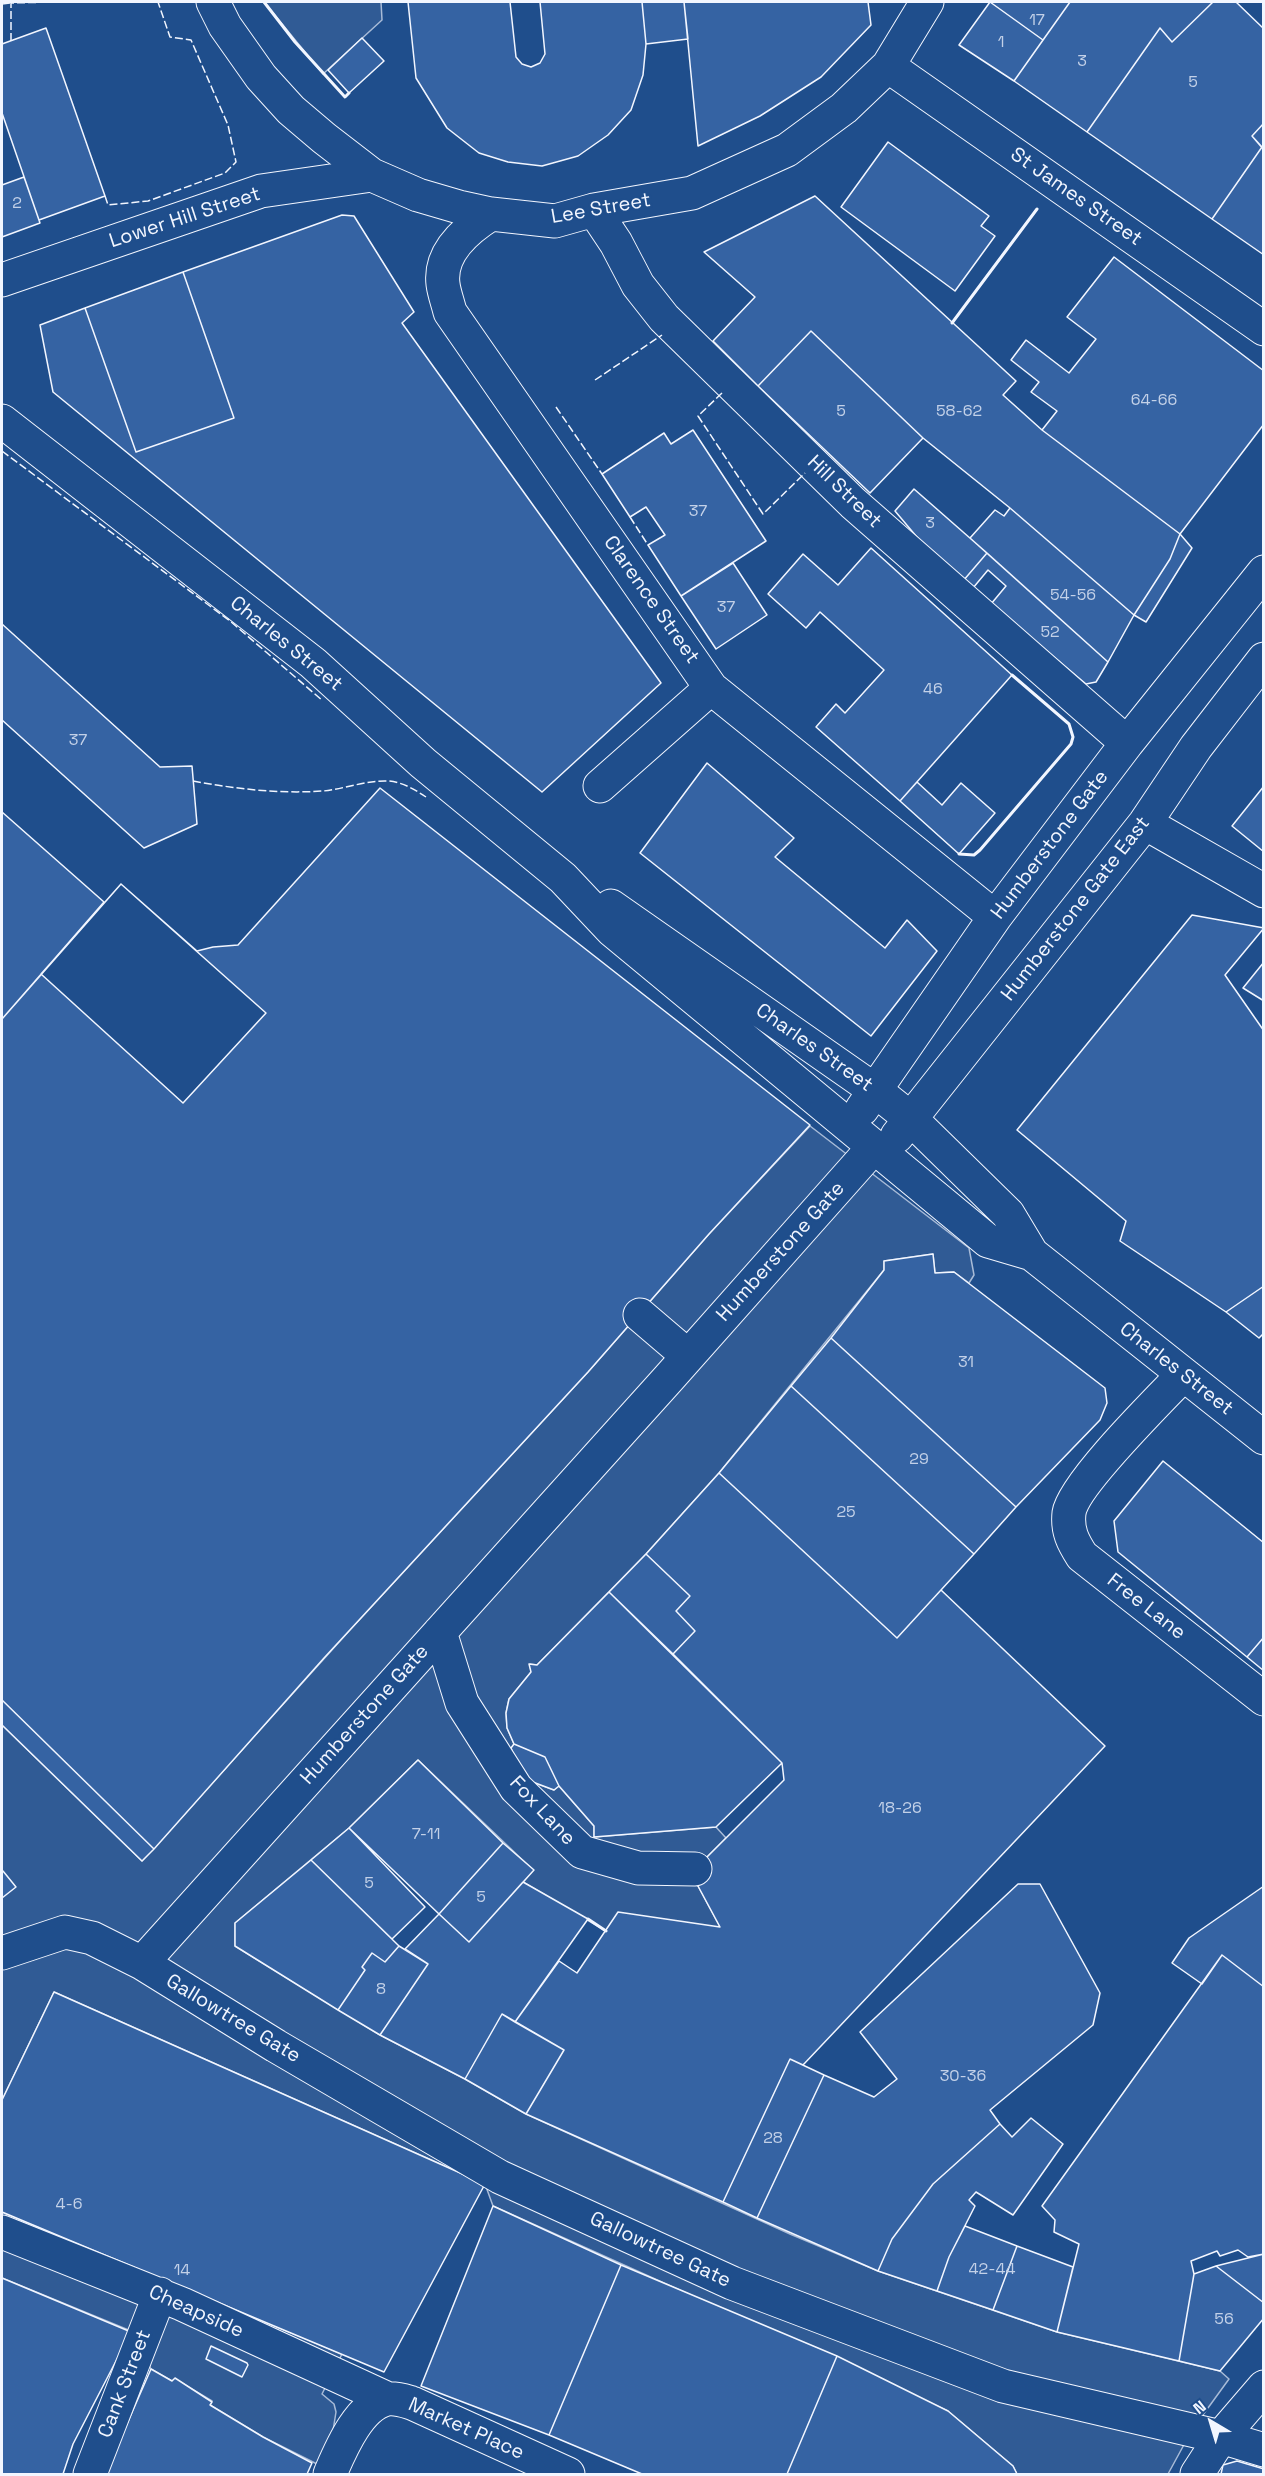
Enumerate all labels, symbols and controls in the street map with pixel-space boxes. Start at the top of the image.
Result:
house number: 17 [1029,11,1045,31]
house number: 1 [998,33,1004,53]
house number: 3 [1077,52,1087,72]
house number: 5 [1188,73,1198,93]
street label: St James Street [1006,143,1146,251]
street label: Lower Hill Street [106,182,264,254]
street label: Lee Street [549,188,653,230]
house number: 2 [12,194,22,214]
house number: 64-66 [1131,391,1177,411]
house number: 5 [836,402,846,422]
house number: 58-62 [936,402,982,422]
street label: Hill Street [802,451,886,533]
house number: 37 [689,502,707,522]
house number: 3 [925,514,935,534]
street label: Clarence Street [598,531,704,669]
house number: 54-56 [1050,586,1096,606]
street label: Charles Street [225,591,347,697]
house number: 37 [717,598,735,618]
house number: 52 [1040,623,1060,643]
house number: 46 [923,680,943,700]
house number: 37 [69,731,87,751]
street label: Humberstone Gate [986,766,1114,924]
street label: Humberstone Gate East [997,812,1155,1006]
street label: Charles Street [751,999,877,1097]
street label: Humberstone Gate [712,1177,850,1327]
street label: Charles Street [1114,1317,1238,1421]
house number: 31 [958,1353,974,1373]
house number: 29 [909,1450,929,1470]
house number: 25 [836,1503,856,1523]
street label: Free Lane [1102,1569,1190,1645]
street label: Humberstone Gate [296,1640,434,1790]
street label: Fox Lane [504,1771,580,1851]
house number: 18-26 [878,1799,922,1819]
house number: 7-11 [412,1825,440,1845]
house number: 5 [364,1874,374,1894]
house number: 5 [476,1888,486,1908]
street label: Gallowtree Gate [161,1969,305,2069]
house number: 8 [376,1980,386,2000]
house number: 30-36 [940,2067,986,2087]
house number: 28 [763,2129,783,2149]
house number: 4-6 [55,2195,83,2215]
street label: Gallowtree Gate [586,2207,734,2293]
house number: 42-44 [969,2260,1015,2280]
house number: 14 [174,2261,190,2281]
street label: Cheapside [145,2280,247,2344]
house number: 56 [1214,2310,1234,2330]
street label: Cank Street [93,2327,157,2441]
north arrow [1181,2392,1241,2452]
street label: Market Place [404,2393,528,2465]
text: N [1189,2396,1210,2419]

